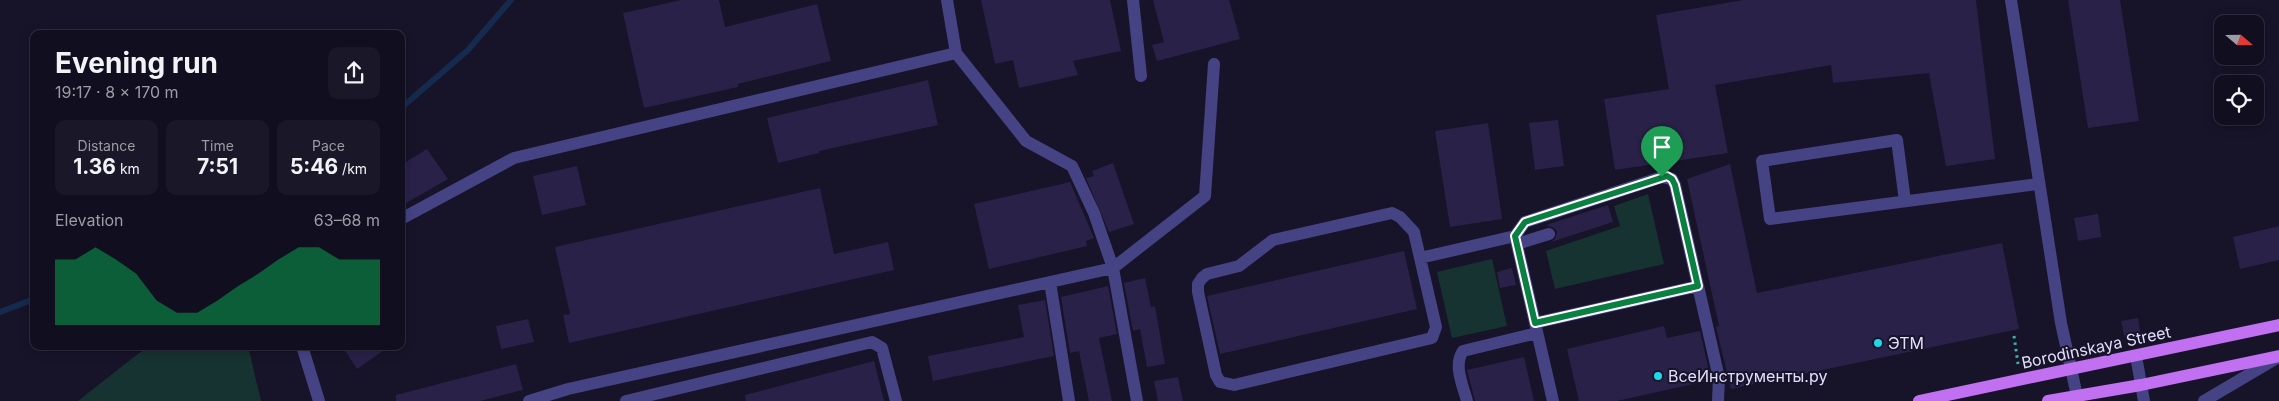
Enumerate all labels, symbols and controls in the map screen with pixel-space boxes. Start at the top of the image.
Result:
north arrow [2214,15,2264,65]
map controls [2214,15,2264,125]
text: Evening run [55,46,218,80]
button: share [328,47,380,99]
button: locate [2214,75,2264,125]
text: 19:17 · 8 × 170 m [55,82,179,102]
pin [1641,126,1683,177]
icon: arrive [1648,133,1676,161]
text: Distance [78,137,135,154]
text: Time [201,137,234,154]
text: Pace [312,137,345,154]
text: 1.36 [73,154,116,179]
text: 7:51 [197,154,238,179]
text: 5:46 [290,154,338,179]
text: km [116,160,140,177]
text: /km [338,160,367,177]
text: Elevation [55,210,124,230]
text: 63–68 m [314,210,380,230]
street label: Borodinskaya Street [2020,321,2172,373]
place label: ЭТМ [1888,333,1924,353]
marker: ЭТМ [1872,337,1884,349]
place label: ВсеИнструменты.ру [1668,366,1827,386]
marker: ВсеИнструменты.ру [1652,370,1664,382]

